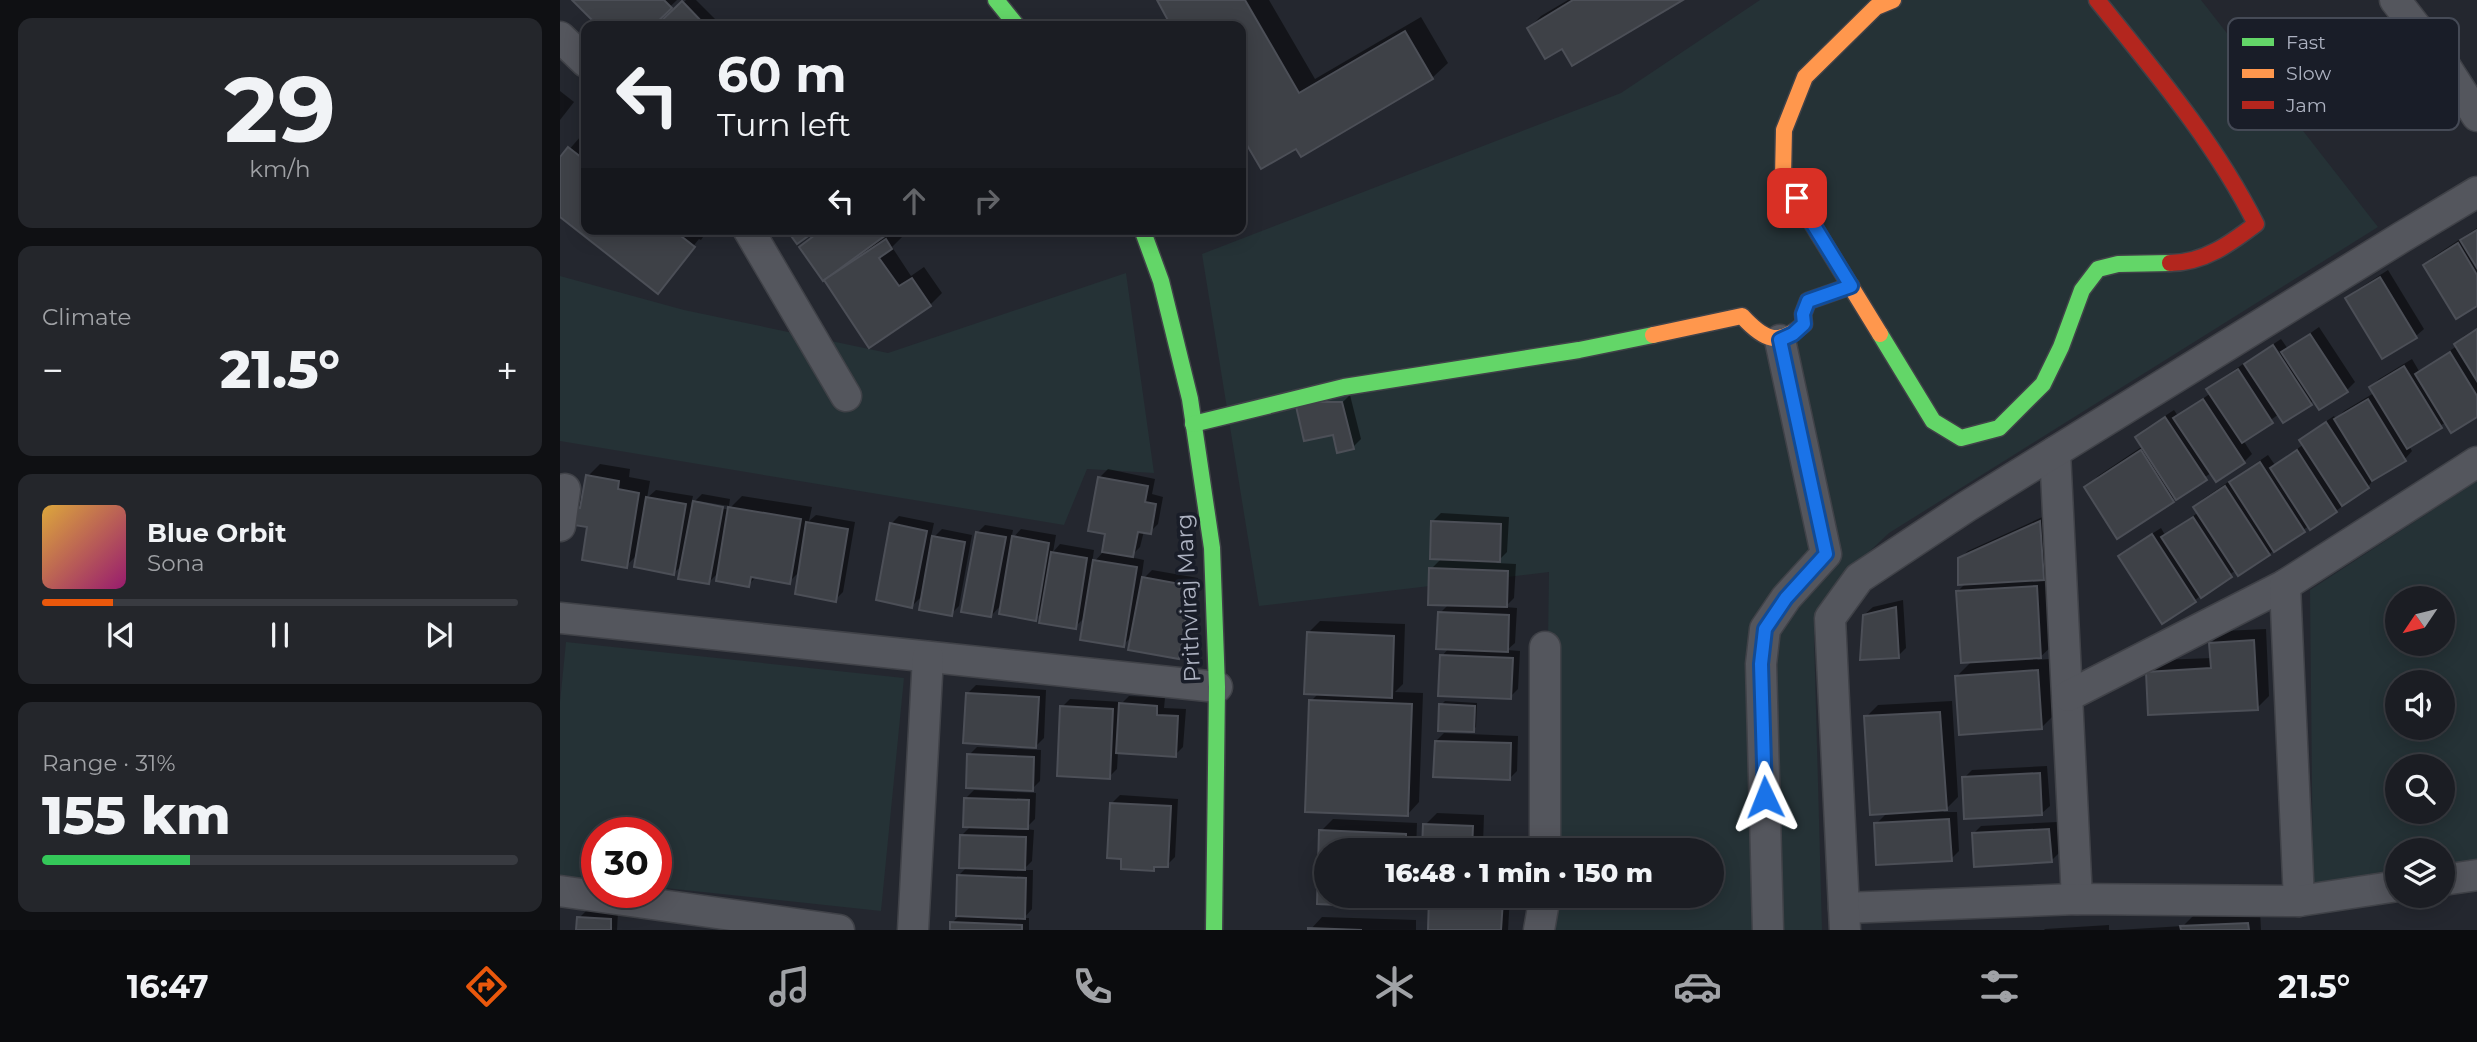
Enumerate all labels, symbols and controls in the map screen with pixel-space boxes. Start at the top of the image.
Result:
legend [2228,18,2459,130]
text: Fast [2286,31,2326,54]
text: 60 m [717,45,847,104]
icon: left [602,49,693,140]
text: 29 [224,54,336,165]
text: Slow [2286,62,2331,85]
text: Jam [2285,94,2327,117]
text: Turn left [717,105,851,144]
text: km/h [249,155,311,183]
pin [1767,168,1827,228]
icon: arrive [1778,179,1816,217]
icon: left [822,182,860,220]
icon: ahead [895,182,933,220]
icon: right [968,182,1006,220]
text: Climate [42,303,131,331]
text: 21.5° [220,338,340,401]
text: − [42,347,64,394]
text: + [496,347,518,394]
street label: Prithviraj Marg [1170,513,1206,683]
text: Blue Orbit [147,517,286,549]
text: Sona [147,549,205,577]
north arrow [2385,586,2455,656]
map controls [2385,586,2455,908]
icon: previous [102,616,140,654]
icon: pause [261,616,299,654]
icon: next [420,616,458,654]
button: sound [2385,670,2455,740]
text: Range · 31% [42,749,175,777]
button: search [2385,754,2455,824]
position arrow [1728,760,1802,834]
text: 155 km [42,784,231,847]
speed limit sign: 30 [581,817,672,908]
button: layers [2385,838,2455,908]
text: 16:48 · 1 min · 150 m [1385,857,1653,889]
icon: directions [462,962,511,1011]
icon: music [765,962,814,1011]
icon: phone [1068,962,1117,1011]
icon: climate [1370,962,1419,1011]
icon: car [1673,962,1722,1011]
icon: filters [1975,962,2024,1011]
text: 16:47 [127,967,209,1006]
text: 21.5° [2278,967,2350,1006]

